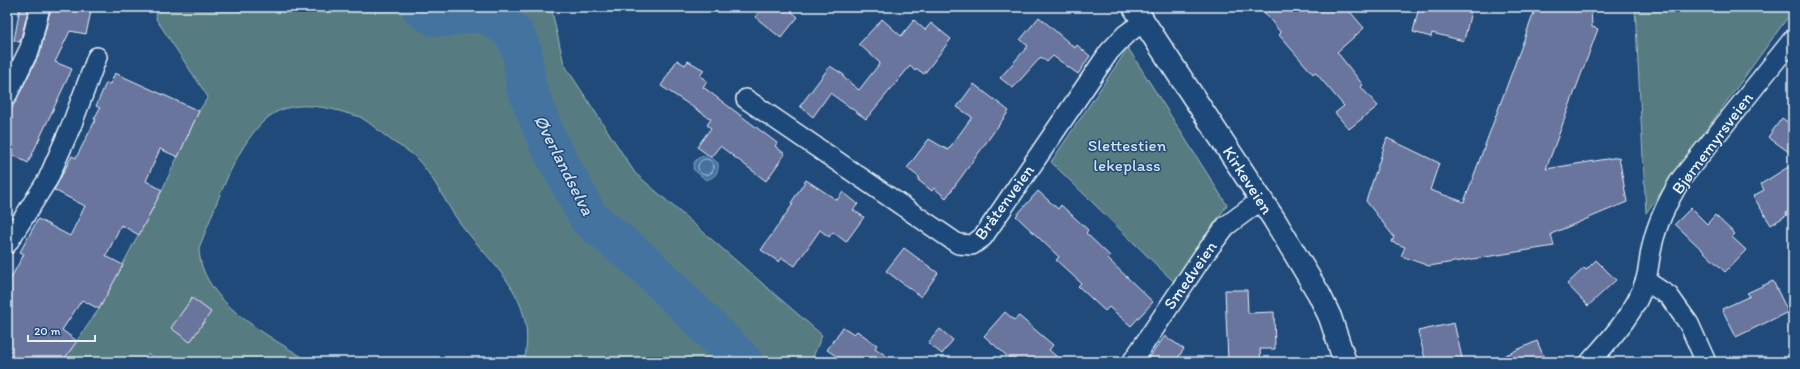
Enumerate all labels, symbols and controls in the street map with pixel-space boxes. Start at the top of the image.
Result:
street label: Bjørnemyrsveien [1667,88,1757,198]
water label: Øverlandselva [529,111,599,220]
park label: Slettestien lekeplass [1088,135,1167,175]
street label: Kirkeveien [1219,142,1278,218]
street label: Bråtenveien [970,160,1038,244]
street label: Smedveien [1159,237,1221,313]
scale bar [28,317,95,343]
text: 20 m [34,324,61,338]

